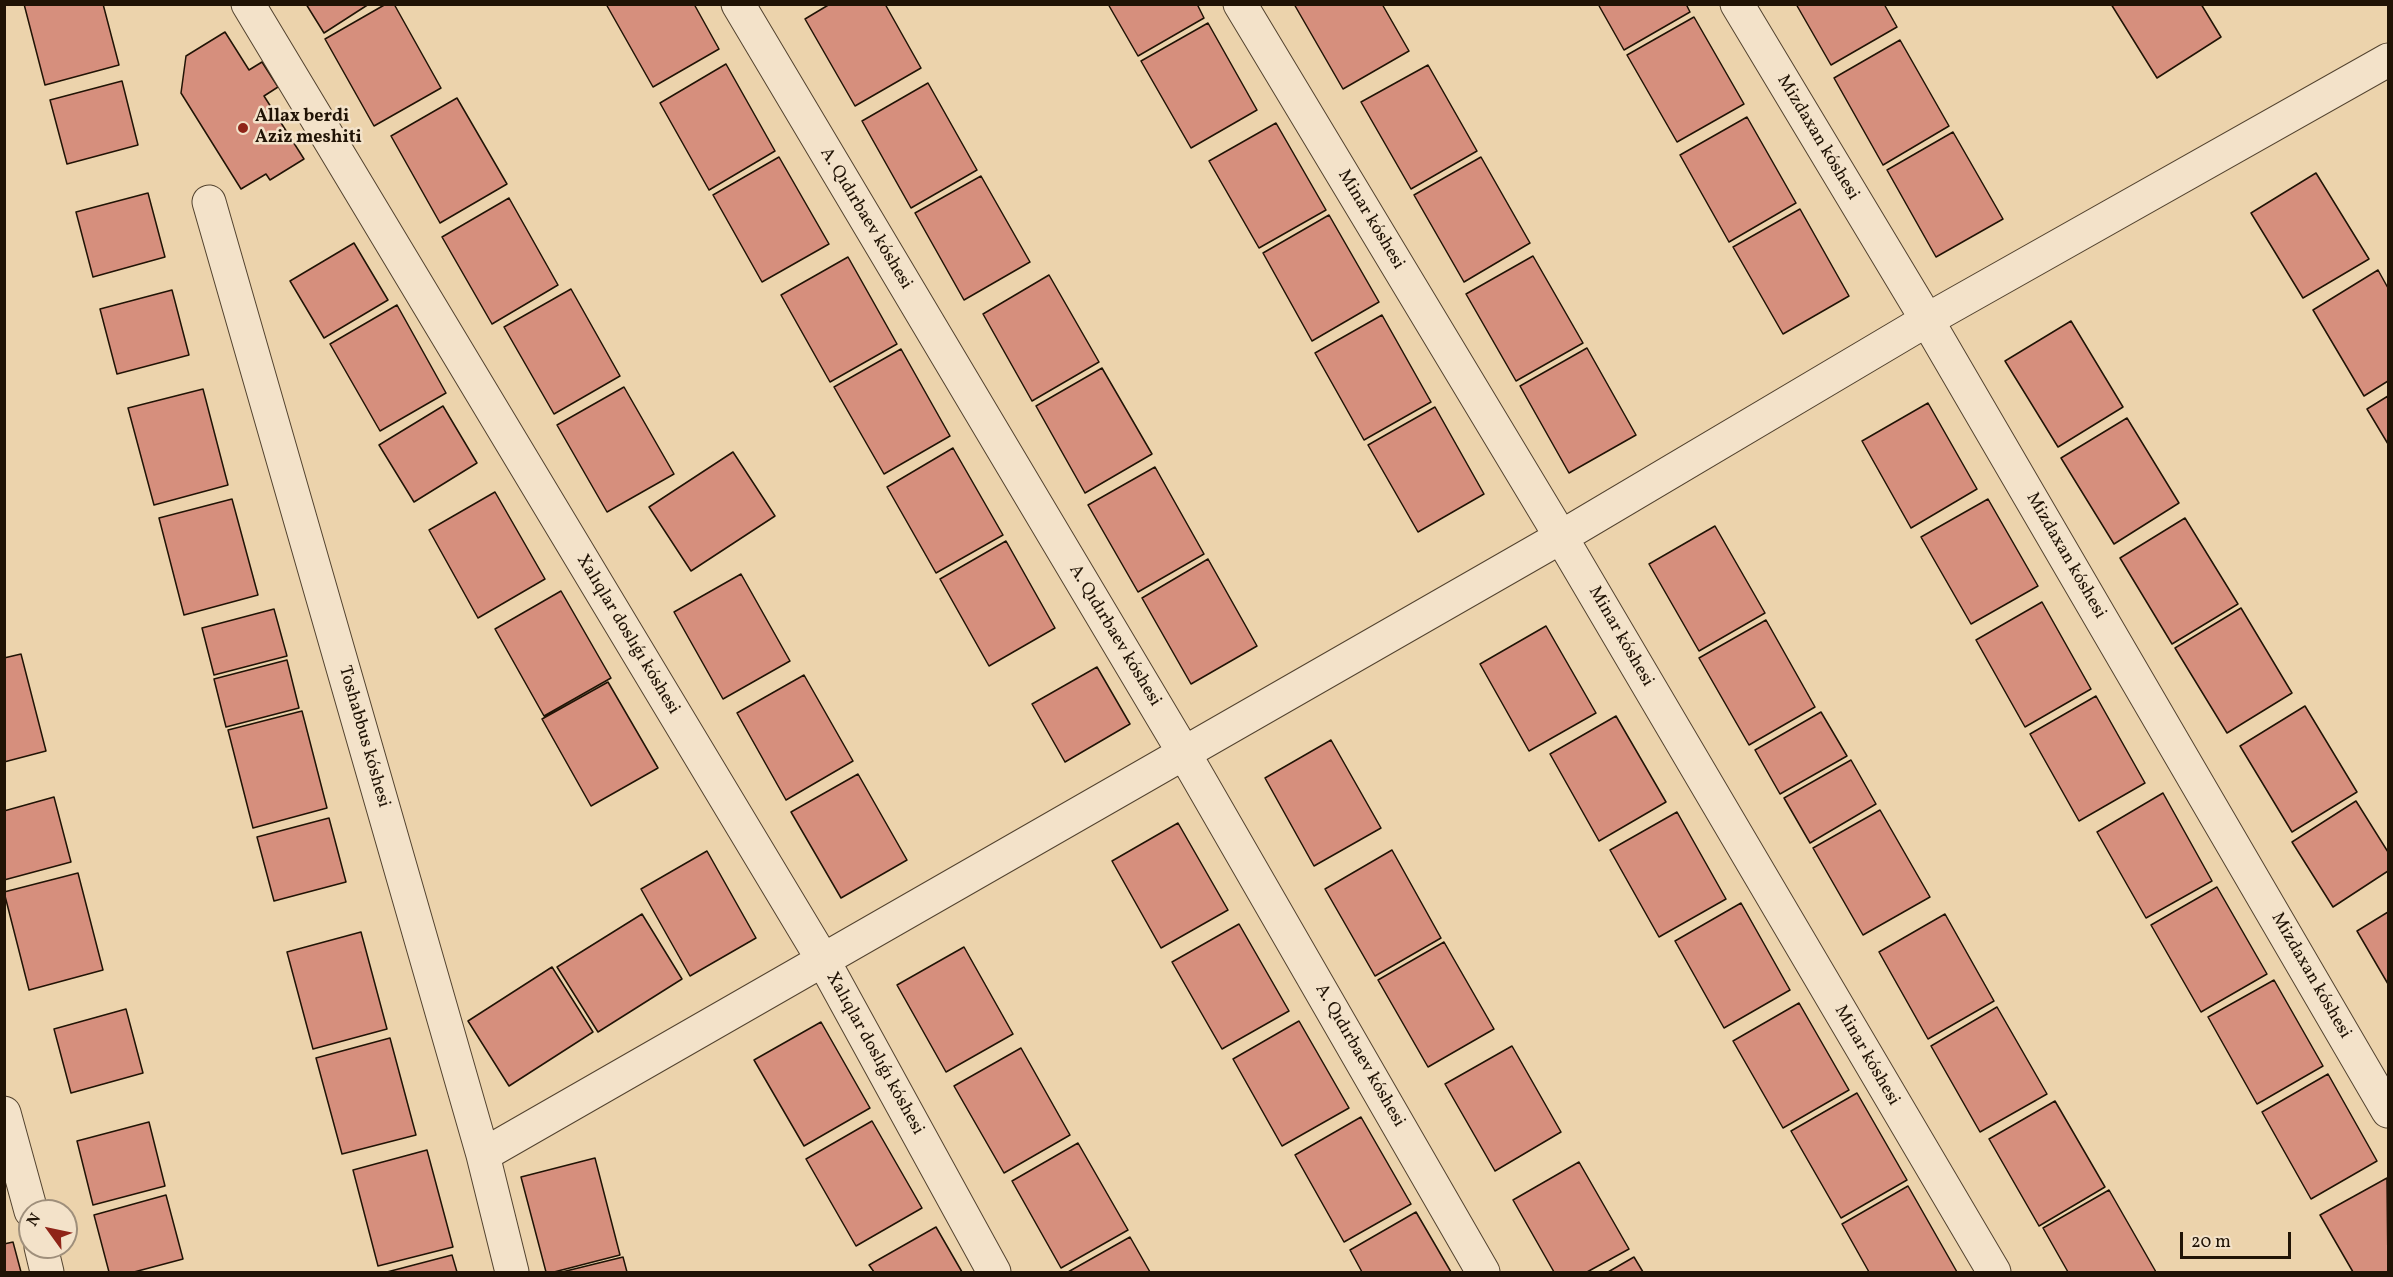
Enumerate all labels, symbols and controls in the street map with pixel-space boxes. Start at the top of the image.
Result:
street label: Mizdaxan kóshesi [1771,72,1863,204]
place label: Allax berdi Aziz meshiti [255,107,362,150]
marker: Allax berdi Aziz meshiti [236,121,250,135]
street label: A. Qıdırbaev kóshesi [814,144,916,294]
street label: Minar kóshesi [1332,166,1408,274]
street label: Mizdaxan kóshesi [2020,489,2110,623]
street label: Xalıqlar doslıǵı kóshesi [571,551,683,719]
street label: A. Qıdırbaev kóshesi [1063,561,1165,711]
street label: Minar kóshesi [1583,583,1657,691]
street label: Toshabbus kóshesi [332,664,394,810]
street label: Mizdaxan kóshesi [2265,909,2355,1043]
street label: Xalıqlar doslıǵı kóshesi [820,969,928,1139]
street label: A. Qıdırbaev kóshesi [1309,981,1409,1131]
street label: Minar kóshesi [1829,1002,1903,1110]
north arrow [18,1199,78,1259]
text: N [22,1209,47,1231]
scale bar [2183,1220,2294,1258]
text: 20 m [2191,1230,2231,1255]

